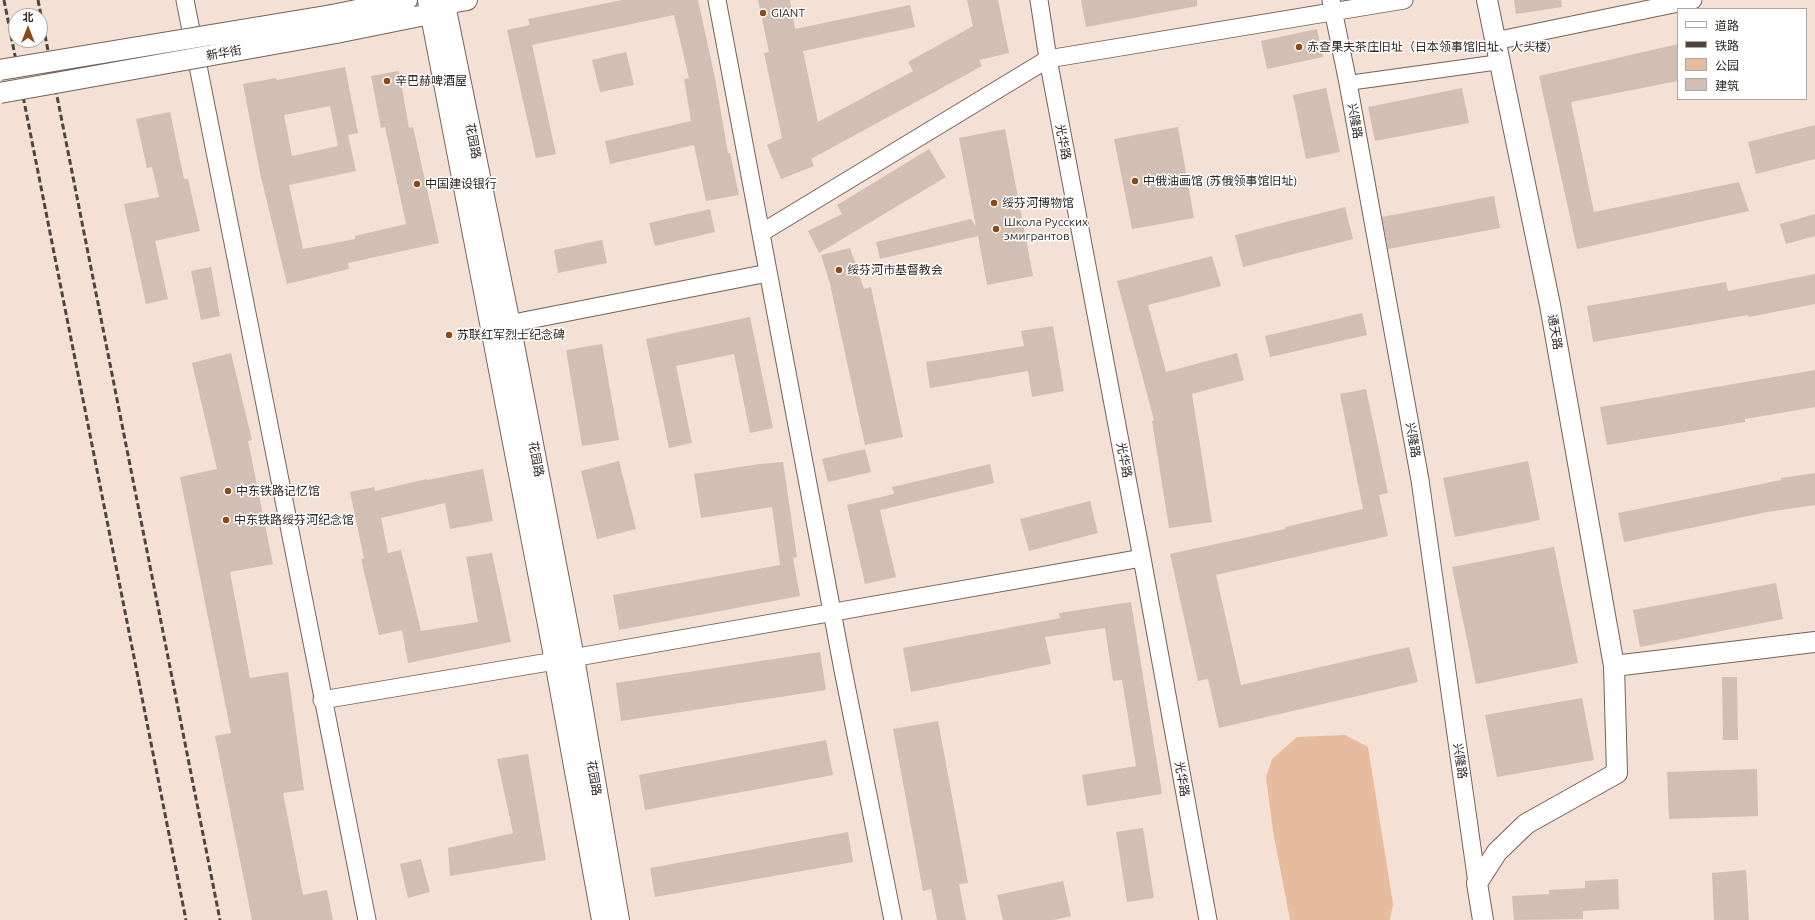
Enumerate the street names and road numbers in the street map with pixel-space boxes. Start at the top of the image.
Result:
street label: 新华街 [205,43,243,63]
street label: 兴隆路 [1345,102,1365,140]
street label: 花园路 [462,122,484,160]
street label: 光华路 [1052,123,1074,161]
street label: 通天路 [1545,313,1565,351]
street label: 兴隆路 [1403,421,1423,459]
street label: 花园路 [525,440,547,478]
street label: 光华路 [1113,441,1135,479]
street label: 兴隆路 [1450,742,1470,780]
street label: 花园路 [584,759,604,797]
street label: 光华路 [1172,760,1192,798]

